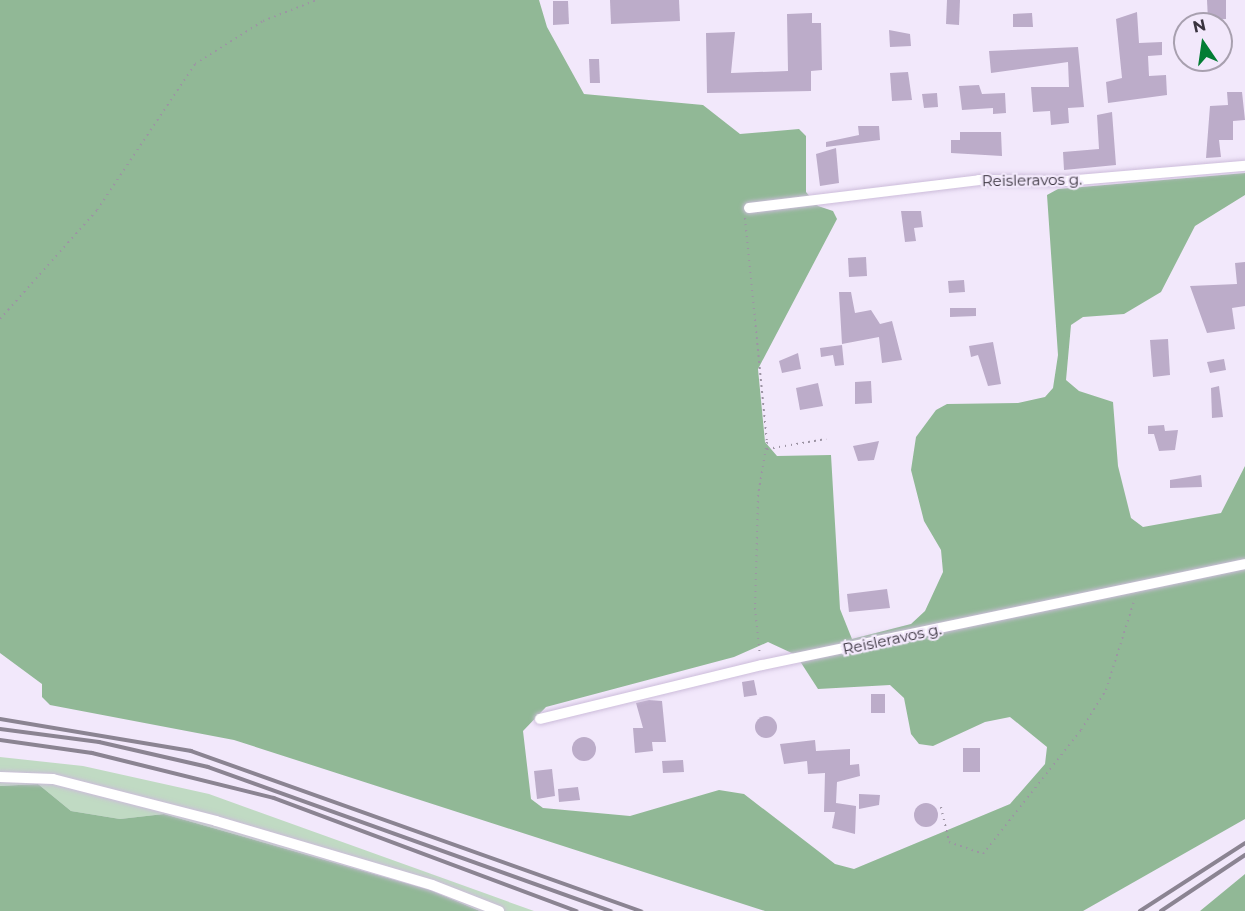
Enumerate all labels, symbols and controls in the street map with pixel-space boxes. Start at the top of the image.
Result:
north arrow [1173,12,1233,72]
text: N [1191,15,1208,37]
street label: Reisleravos g. [982,170,1082,190]
street label: Reisleravos g. [841,620,943,658]

